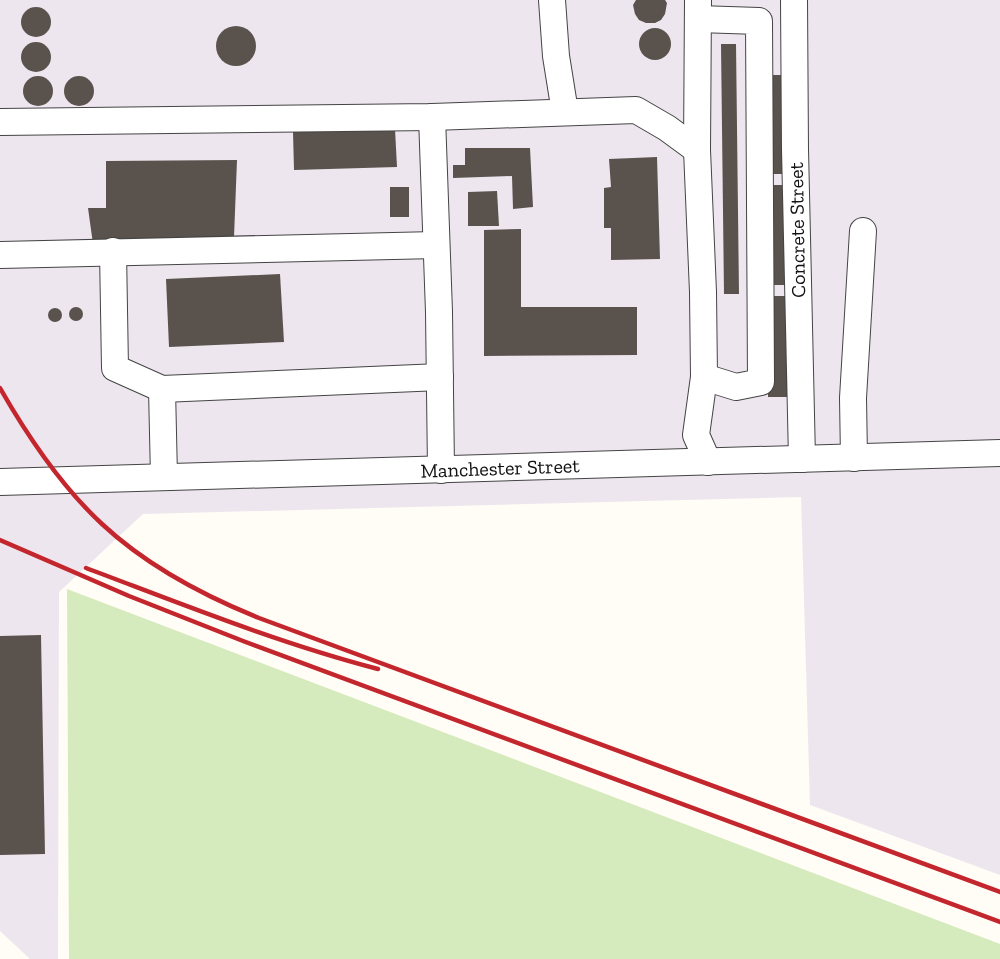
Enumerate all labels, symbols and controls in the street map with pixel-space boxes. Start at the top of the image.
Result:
street label: Concrete Street [784,161,810,298]
street label: Manchester Street [420,453,581,483]

